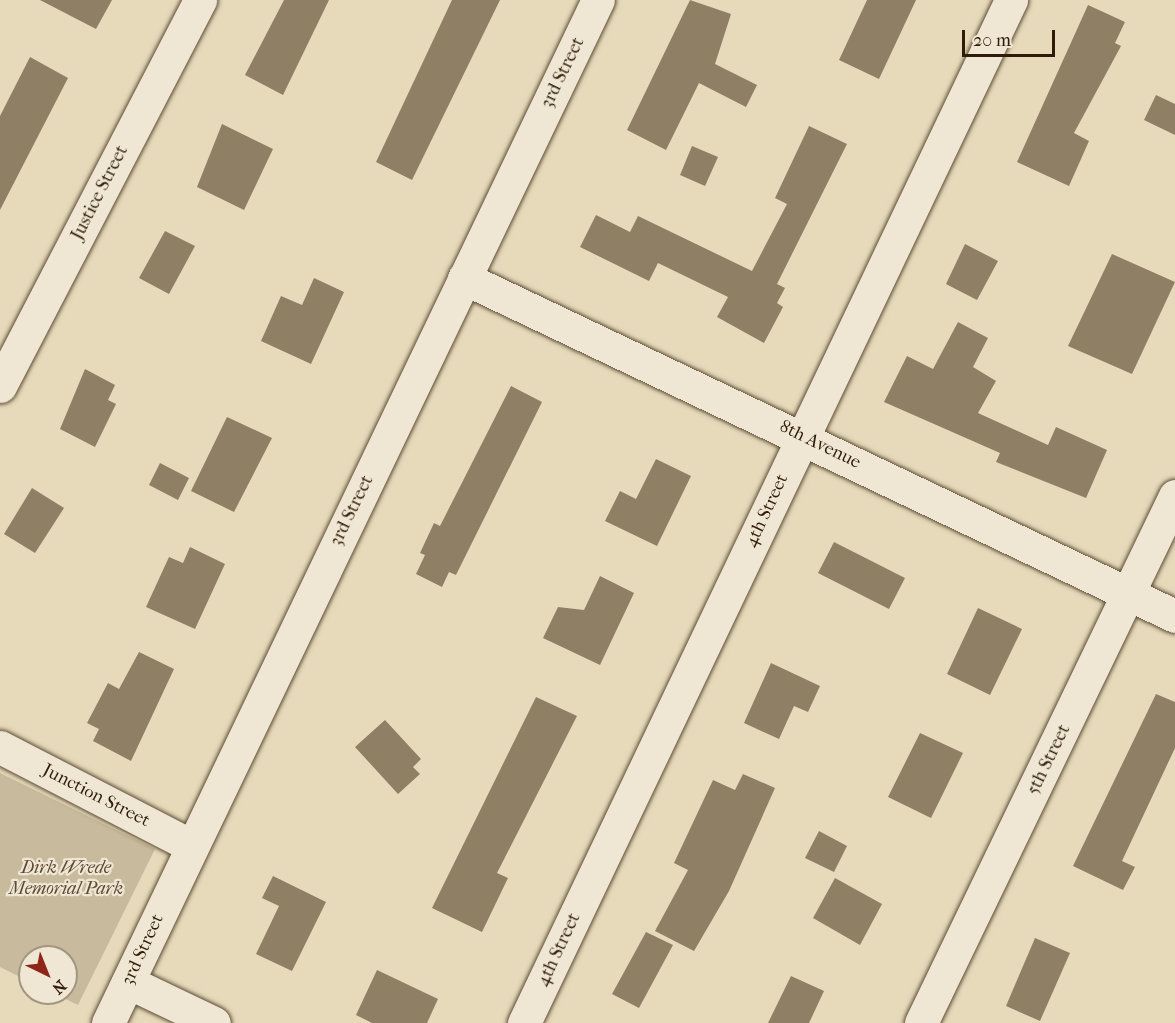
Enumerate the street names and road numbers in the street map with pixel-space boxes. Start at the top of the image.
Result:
street label: 3rd Street [537,34,589,112]
street label: Justice Street [67,142,133,244]
street label: 8th Avenue [776,416,864,474]
street label: 4th Street [741,471,793,551]
street label: 3rd Street [326,472,378,550]
street label: 5th Street [1023,721,1075,799]
street label: Junction Street [39,760,153,832]
street label: 4th Street [533,910,585,990]
street label: 3rd Street [117,911,169,989]

